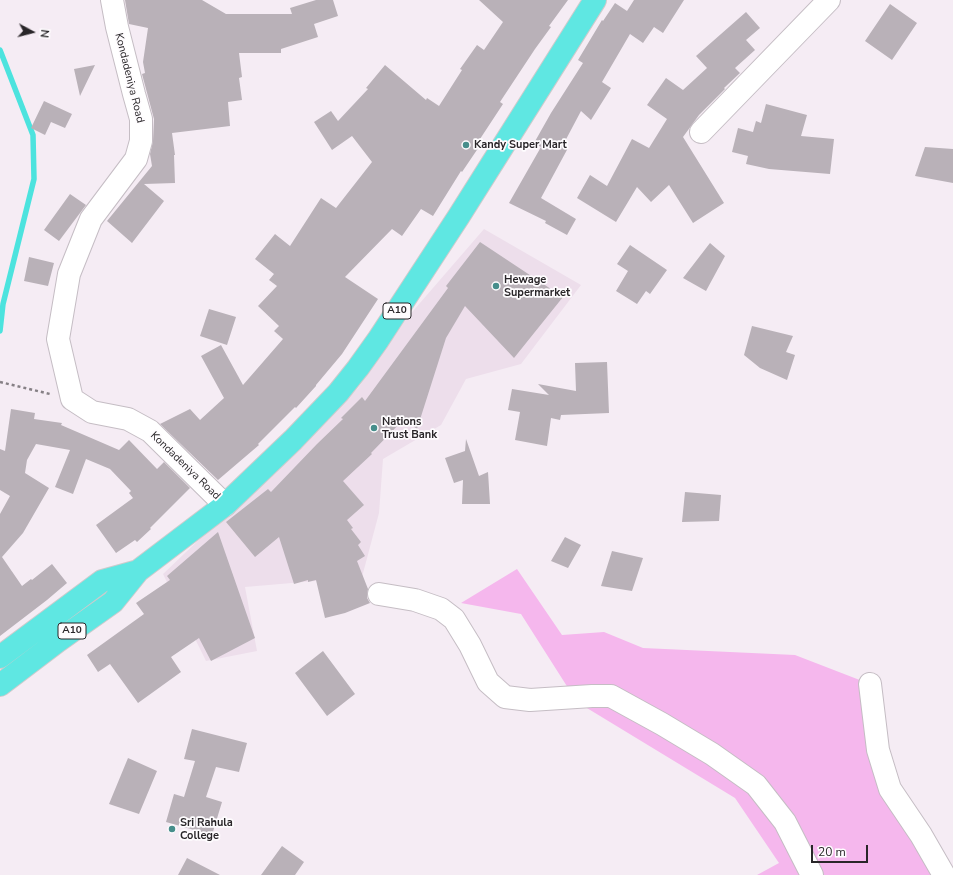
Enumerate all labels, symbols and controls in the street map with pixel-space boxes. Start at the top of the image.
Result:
north arrow [12,12,52,52]
text: N [36,29,52,39]
street label: Kondadeniya Road [111,32,147,124]
place label: Kandy Super Mart [474,138,567,152]
marker: Kandy Super Mart [461,140,471,150]
place label: Hewage Supermarket [504,273,570,299]
marker: Hewage Supermarket [491,281,501,291]
road number: A10 [383,303,411,319]
place label: Nations Trust Bank [382,415,437,441]
marker: Nations Trust Bank [369,423,379,433]
street label: Kondadeniya Road [147,429,223,503]
road number: A10 [58,623,86,639]
place label: Sri Rahula College [180,816,233,842]
marker: Sri Rahula College [167,824,177,834]
scale bar [813,837,870,863]
text: 20 m [818,844,846,860]

